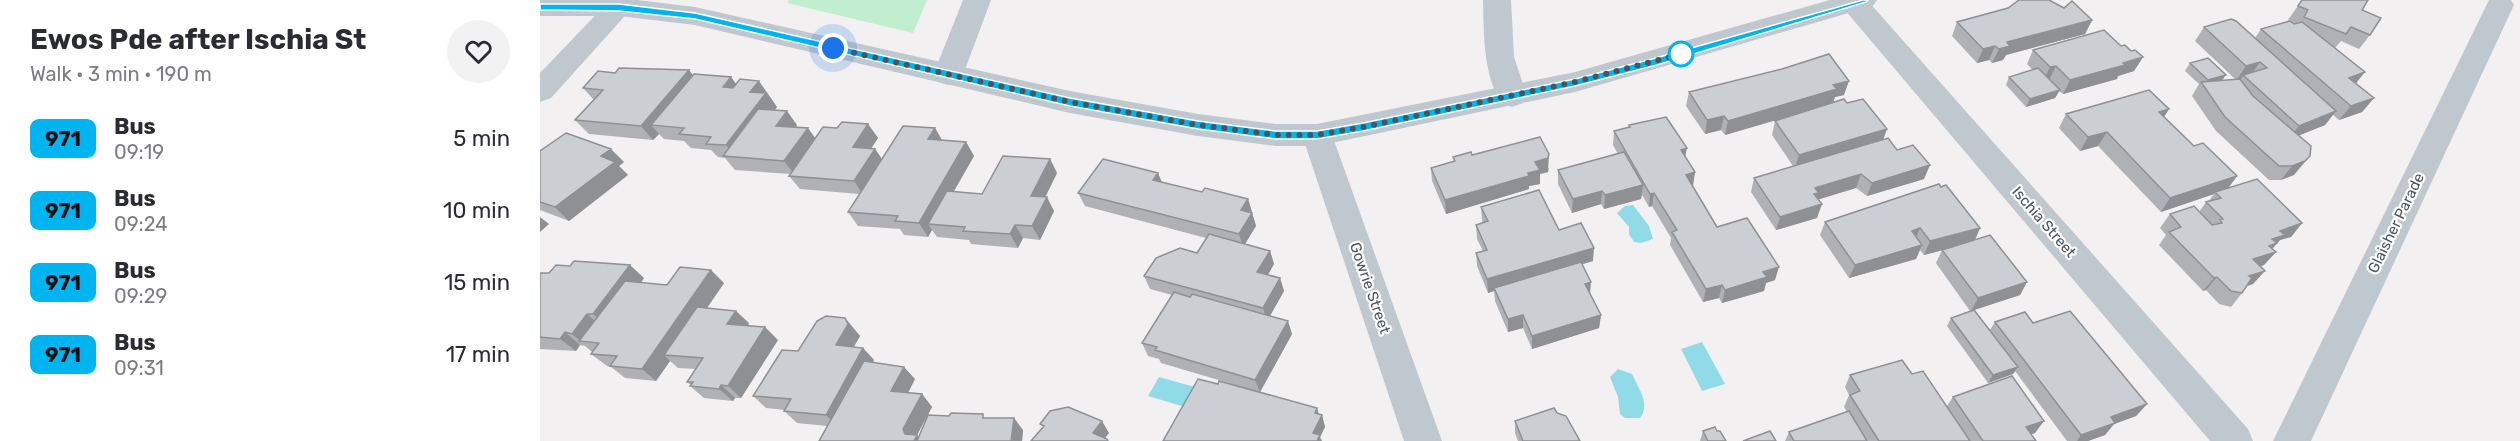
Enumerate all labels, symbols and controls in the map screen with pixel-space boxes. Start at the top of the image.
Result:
button: heart [447,20,510,83]
text: Ewos Pde after Ischia St [30,23,366,56]
your location [818,33,848,63]
unlabelled marker [1668,41,1694,67]
text: Walk · 3 min · 190 m [30,62,212,86]
text: Bus [114,113,156,140]
text: 5 min [453,125,510,152]
text: 971 [45,126,81,151]
text: 09:19 [114,140,164,164]
street label: Glaisher Parade [2364,170,2428,276]
street label: Ischia Street [2008,183,2080,261]
text: Bus [114,185,156,212]
text: 10 min [443,197,510,224]
text: 971 [45,198,81,223]
text: 09:24 [114,212,168,236]
street label: Gowrie Street [1346,240,1394,336]
text: Bus [114,257,156,284]
text: 15 min [444,269,510,296]
text: 971 [45,270,81,295]
text: 09:29 [114,284,167,308]
text: Bus [114,329,156,356]
text: 17 min [446,341,510,368]
text: 971 [45,342,81,367]
text: 09:31 [114,356,164,380]

